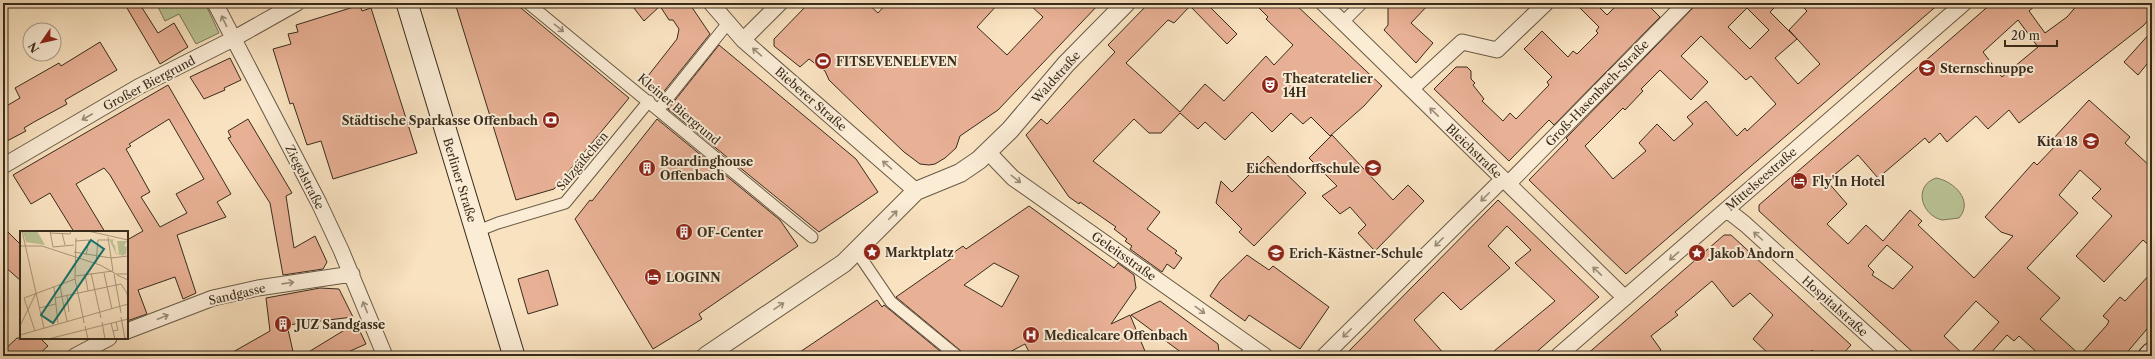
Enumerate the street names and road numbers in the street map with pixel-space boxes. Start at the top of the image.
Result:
street label: Groß-Hasenbach-Straße [1542,36,1652,149]
street label: Waldstraße [1028,48,1084,107]
street label: Großer Biergrund [100,52,198,114]
street label: Bieberer Straße [772,64,850,134]
street label: Kleiner Biergrund [635,70,724,148]
street label: Bleichstraße [1443,121,1505,182]
street label: Salzgäßchen [553,128,611,193]
street label: Berliner Straße [440,136,480,224]
street label: Ziegelstraße [282,142,328,212]
street label: Mittelseestraße [1722,144,1800,214]
street label: Geleitsstraße [1089,228,1159,284]
street label: Hospitalstraße [1799,272,1871,340]
street label: Sandgasse [207,280,267,308]

